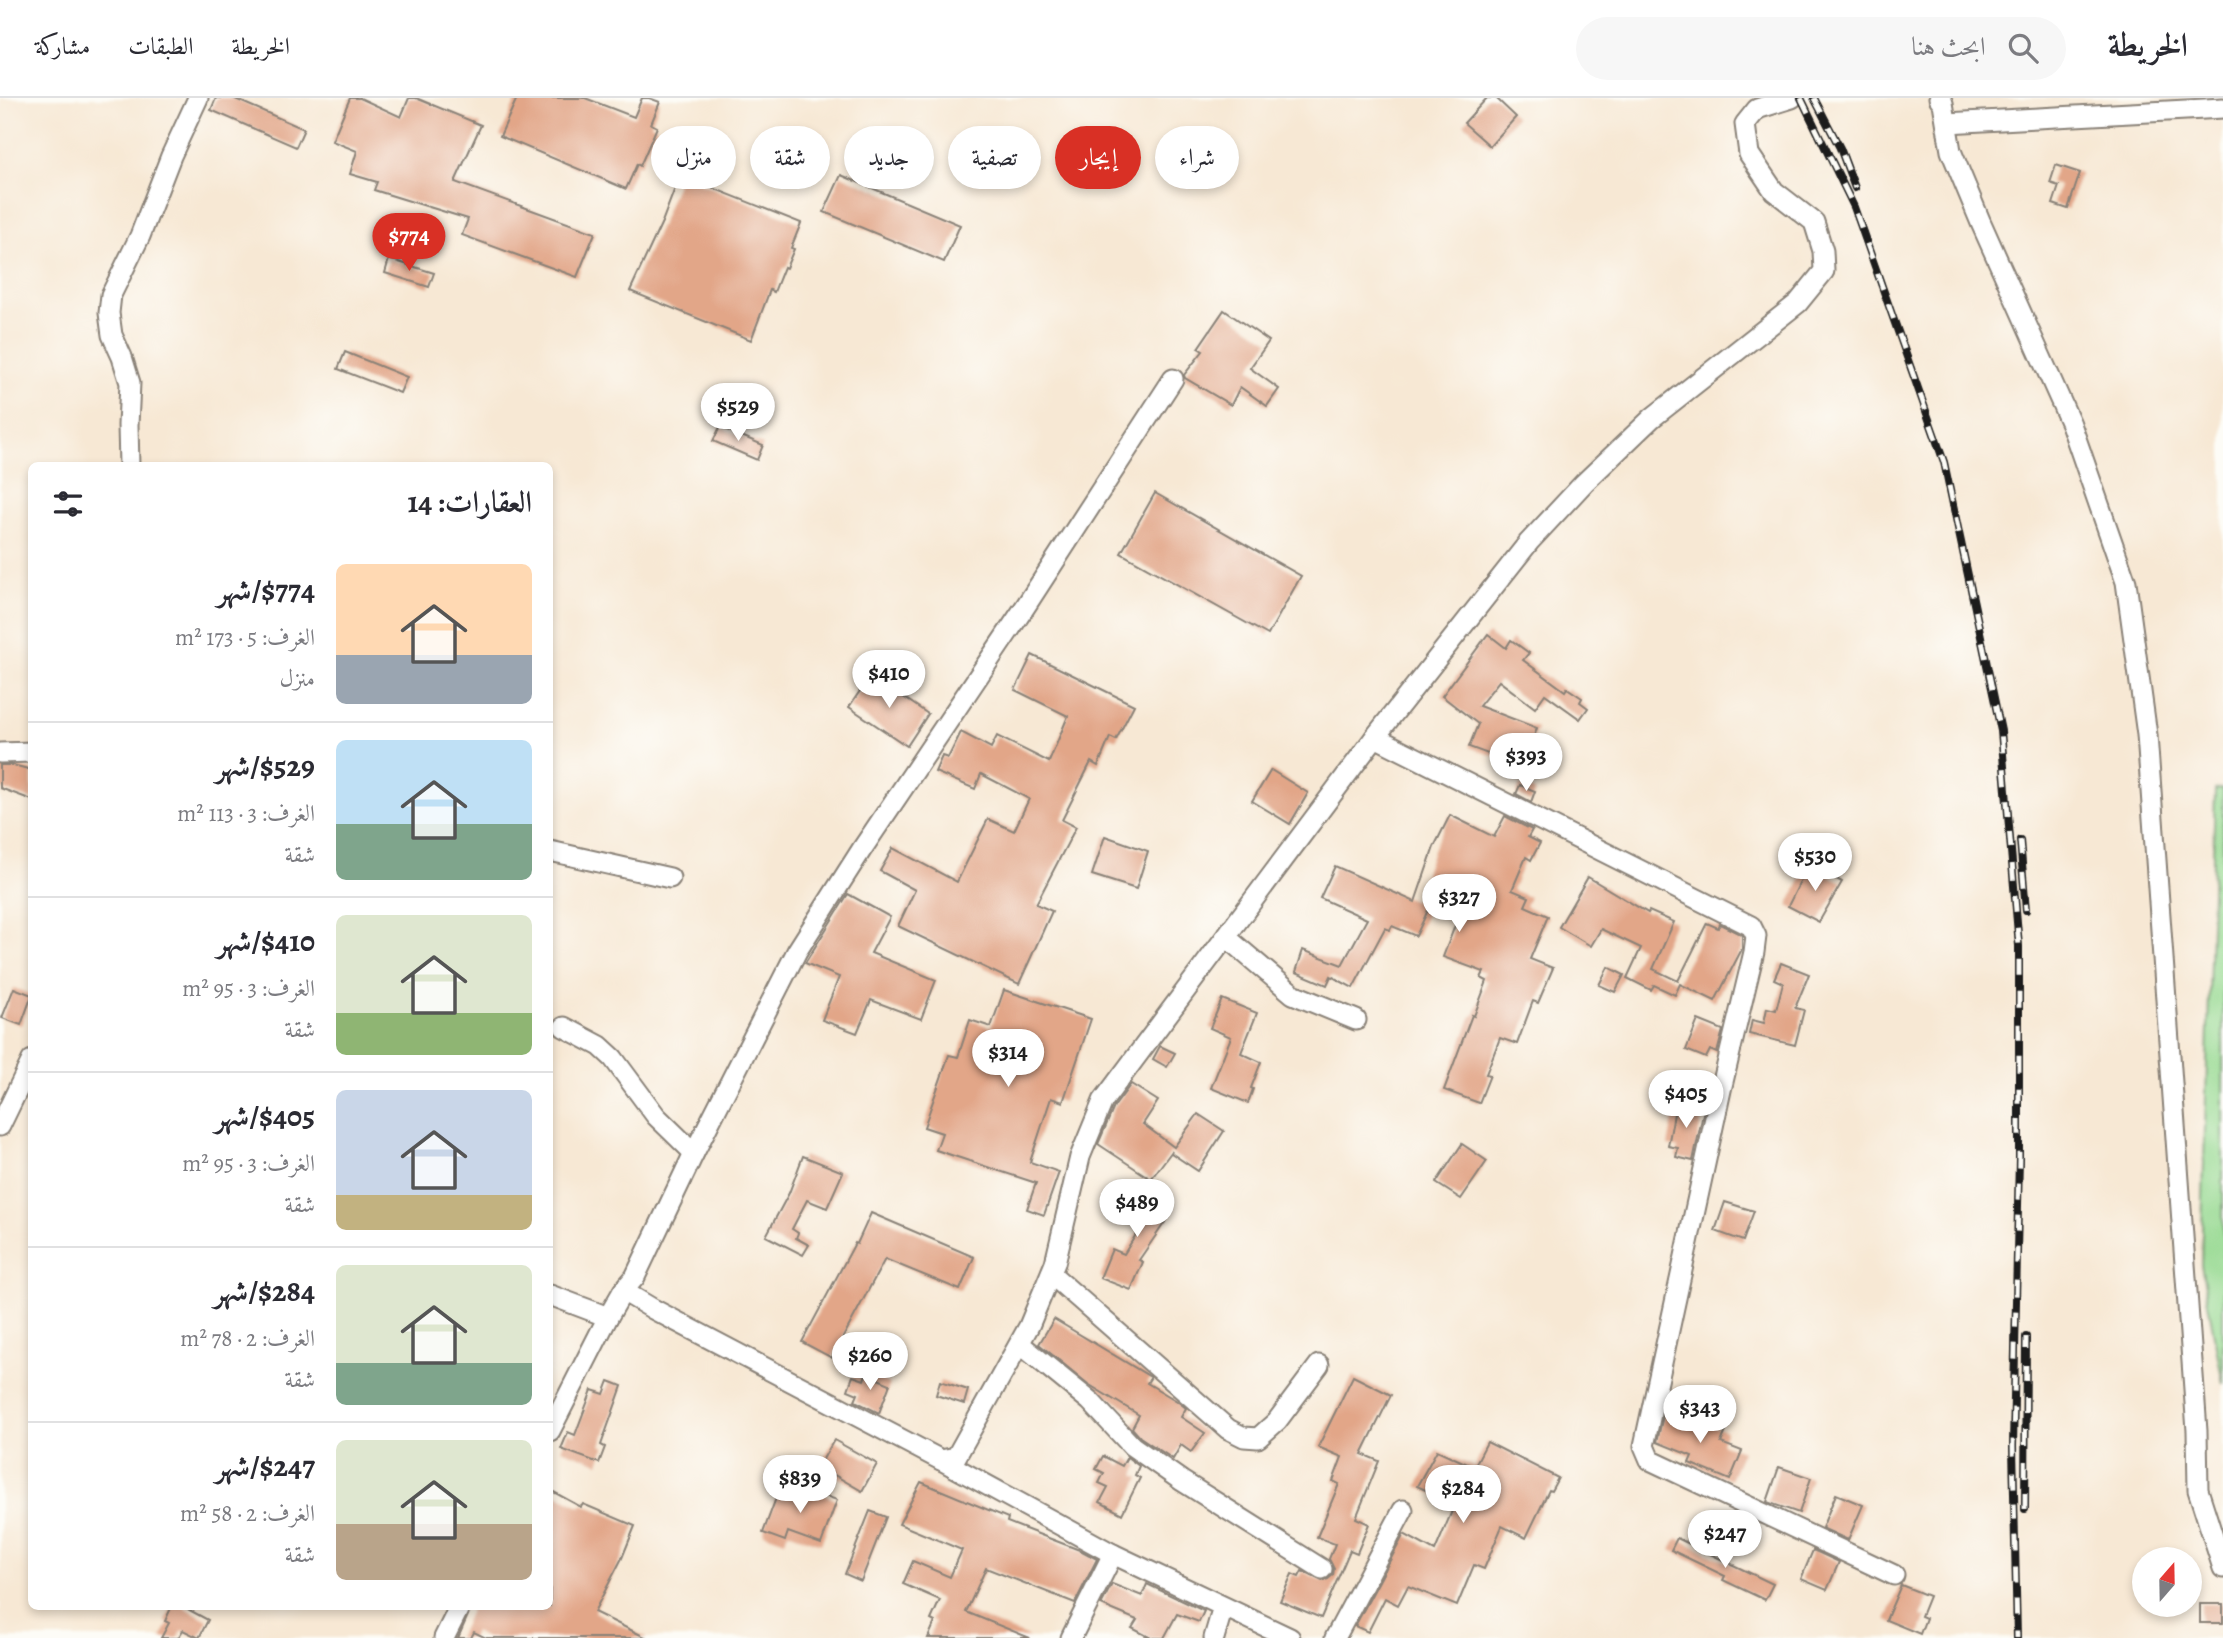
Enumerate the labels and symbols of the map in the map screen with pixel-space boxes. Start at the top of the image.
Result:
pin: $774 [368,214,450,273]
pin: $529 [697,384,779,443]
pin: $410 [848,650,930,710]
pin: $393 [1485,734,1567,793]
pin: $530 [1774,834,1856,893]
pin: $327 [1418,874,1500,934]
pin: $314 [967,1030,1049,1089]
pin: $405 [1645,1070,1727,1130]
pin: $489 [1096,1180,1178,1239]
pin: $260 [829,1332,911,1392]
pin: $343 [1659,1386,1741,1445]
pin: $839 [759,1456,841,1515]
pin: $284 [1422,1466,1504,1525]
pin: $247 [1684,1510,1766,1570]
north arrow [2132,1547,2202,1617]

